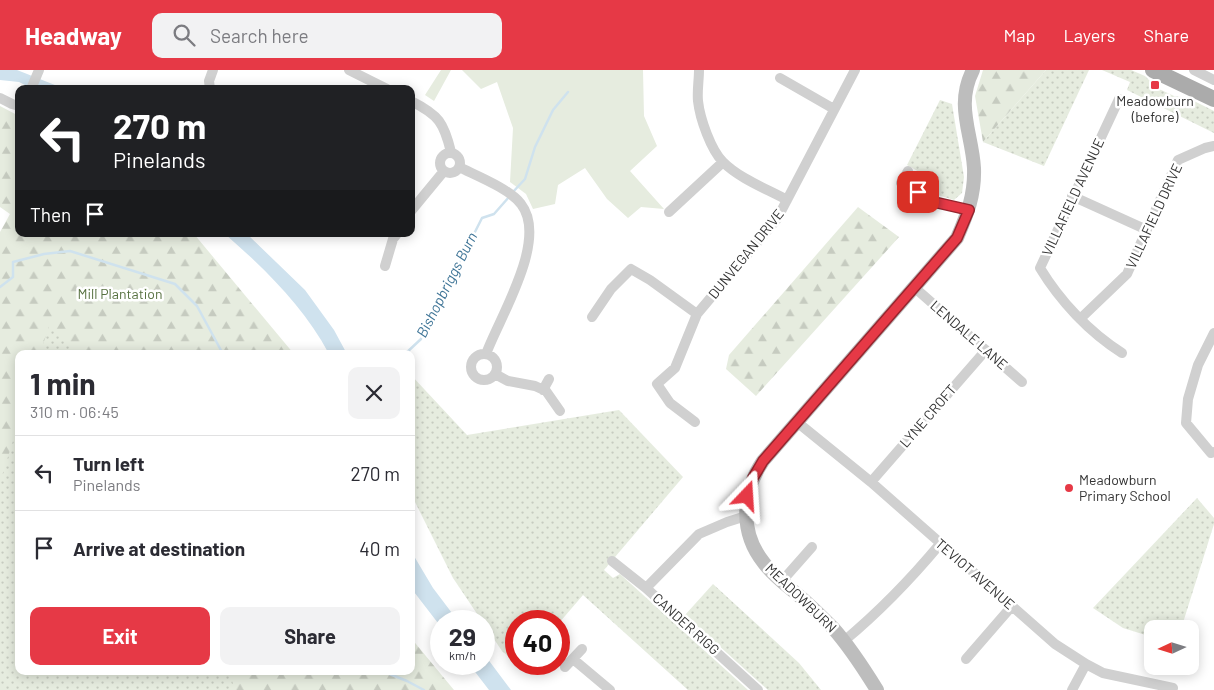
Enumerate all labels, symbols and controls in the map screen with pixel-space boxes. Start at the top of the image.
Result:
search box [152,13,502,58]
text: Headway [25,21,122,50]
icon: search [170,21,198,49]
text: Search here [210,24,309,47]
text: Map [1003,24,1035,46]
text: Layers [1063,24,1116,46]
text: Share [1144,24,1189,46]
marker: Meadowburn (before) [1149,79,1161,91]
place label: Meadowburn (before) [1116,92,1194,125]
text: 270 m [113,104,206,146]
icon: left [30,105,95,170]
street label: VILLAFIELD AVENUE [1038,135,1107,258]
text: Pinelands [113,146,206,172]
street label: VILLAFIELD DRIVE [1122,161,1185,271]
pin [897,171,939,213]
icon: arrive [904,178,932,206]
icon: arrive [81,200,109,228]
text: Then [30,203,71,226]
street label: DUNVEGAN DRIVE [704,205,787,302]
water label: Bishopbriggs Burn [412,229,480,340]
park label: Mill Plantation [77,285,163,302]
street label: LENDALE LANE [927,297,1011,373]
text: 1 min [30,365,96,401]
button: close [348,367,400,419]
street label: LYNE CROFT [896,381,960,451]
text: 310 m · 06:45 [30,402,119,421]
text: Turn left [73,452,144,475]
icon: left [30,459,58,487]
text: 270 m [351,462,400,485]
position arrow [720,469,772,521]
place label: Meadowburn Primary School [1079,471,1171,504]
text: Pinelands [73,475,140,494]
marker: Meadowburn Primary School [1063,482,1075,494]
icon: arrive [30,534,58,562]
street label: TEVIOT AVENUE [932,535,1018,613]
text: Arrive at destination [73,537,245,560]
text: 40 m [359,537,400,560]
street label: MEADOWBURN [762,560,840,636]
street label: CANDER RIGG [649,589,723,658]
button: Exit [30,607,210,665]
button: Share [220,607,400,665]
speed limit sign: 40 [505,610,570,675]
north arrow [1144,620,1199,675]
map controls [1144,620,1199,675]
text: 29 [449,621,476,651]
text: km/h [449,648,476,662]

